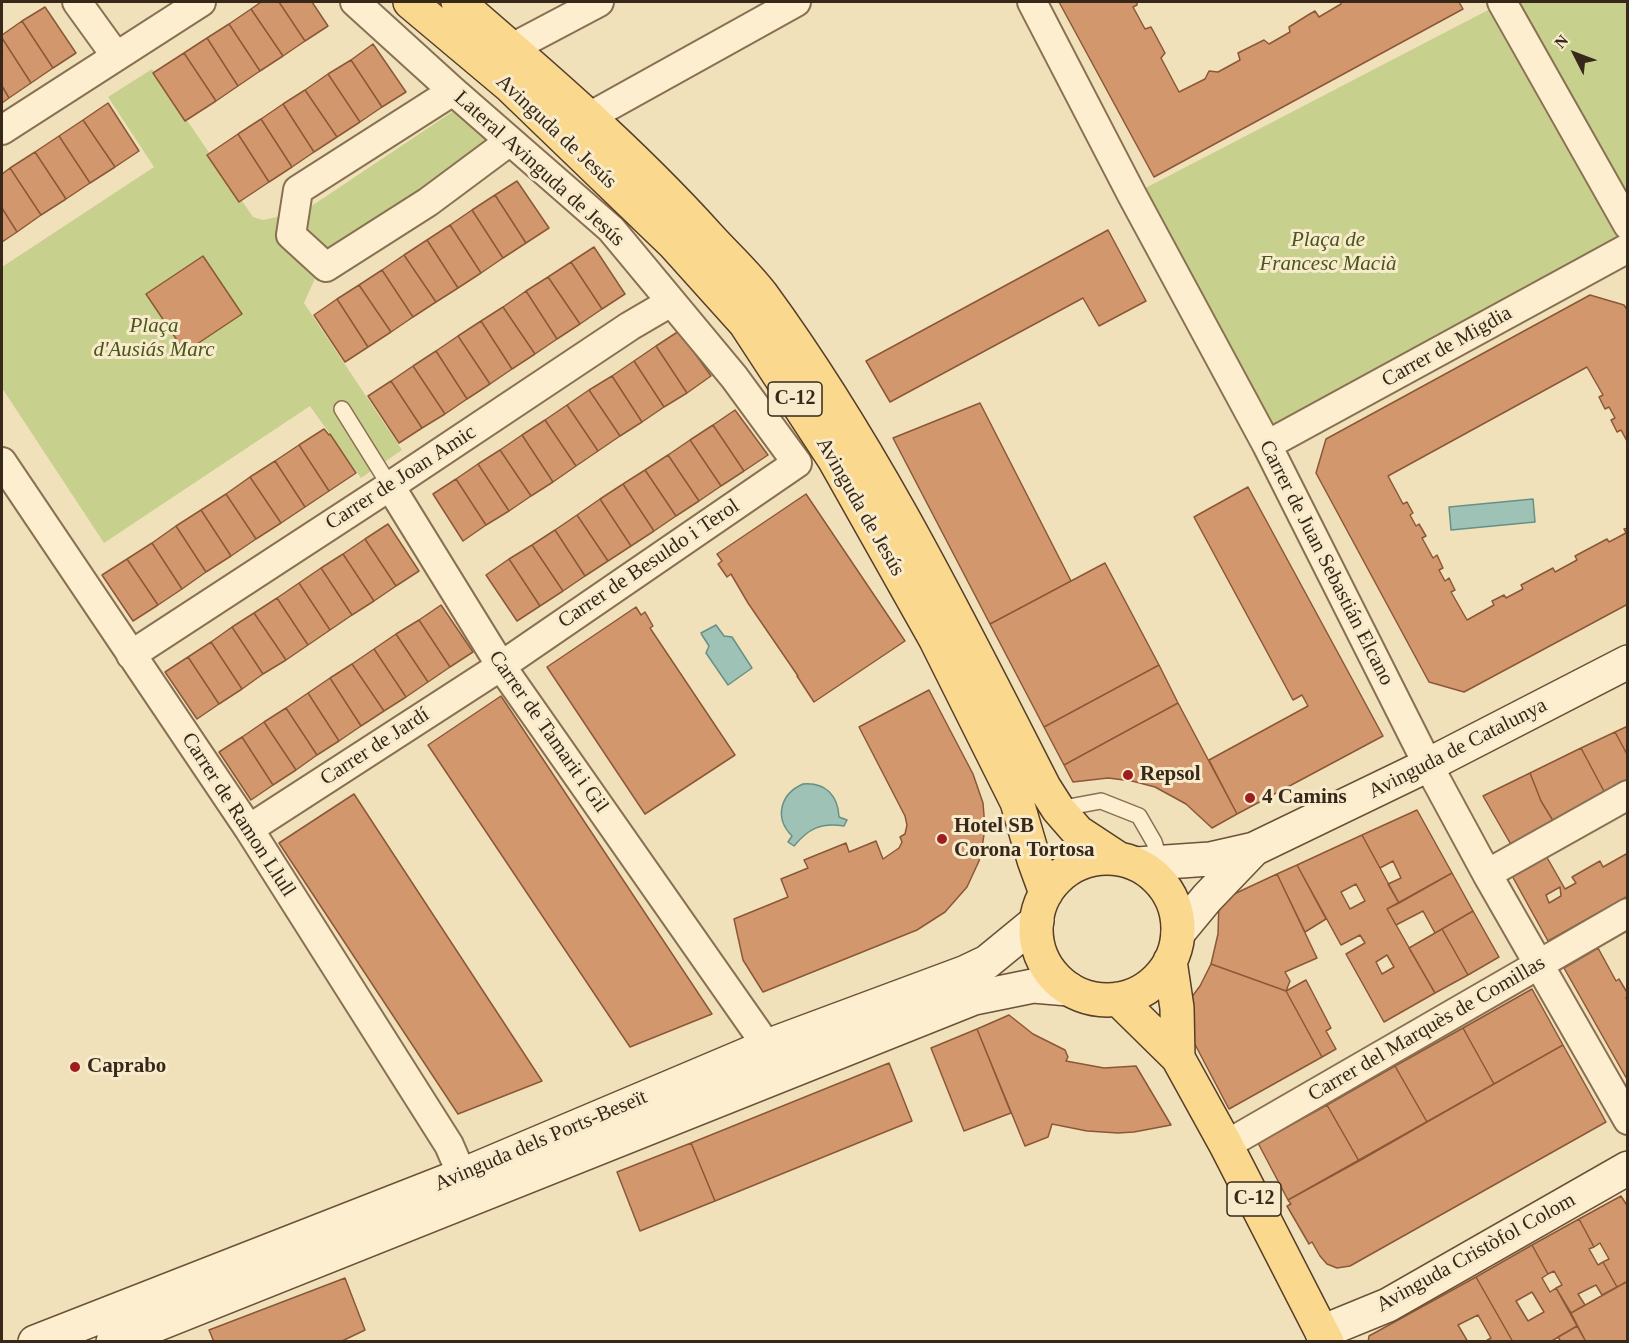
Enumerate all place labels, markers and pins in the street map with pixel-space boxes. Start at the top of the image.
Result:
place label: Repsol [1140,762,1201,788]
marker: Repsol [1121,768,1135,782]
place label: 4 Camins [1262,785,1347,811]
marker: 4 Camins [1243,791,1257,805]
place label: Hotel SB Corona Tortosa [954,814,1095,864]
marker: Hotel SB Corona Tortosa [935,832,949,846]
place label: Caprabo [87,1054,166,1080]
marker: Caprabo [68,1060,82,1074]

